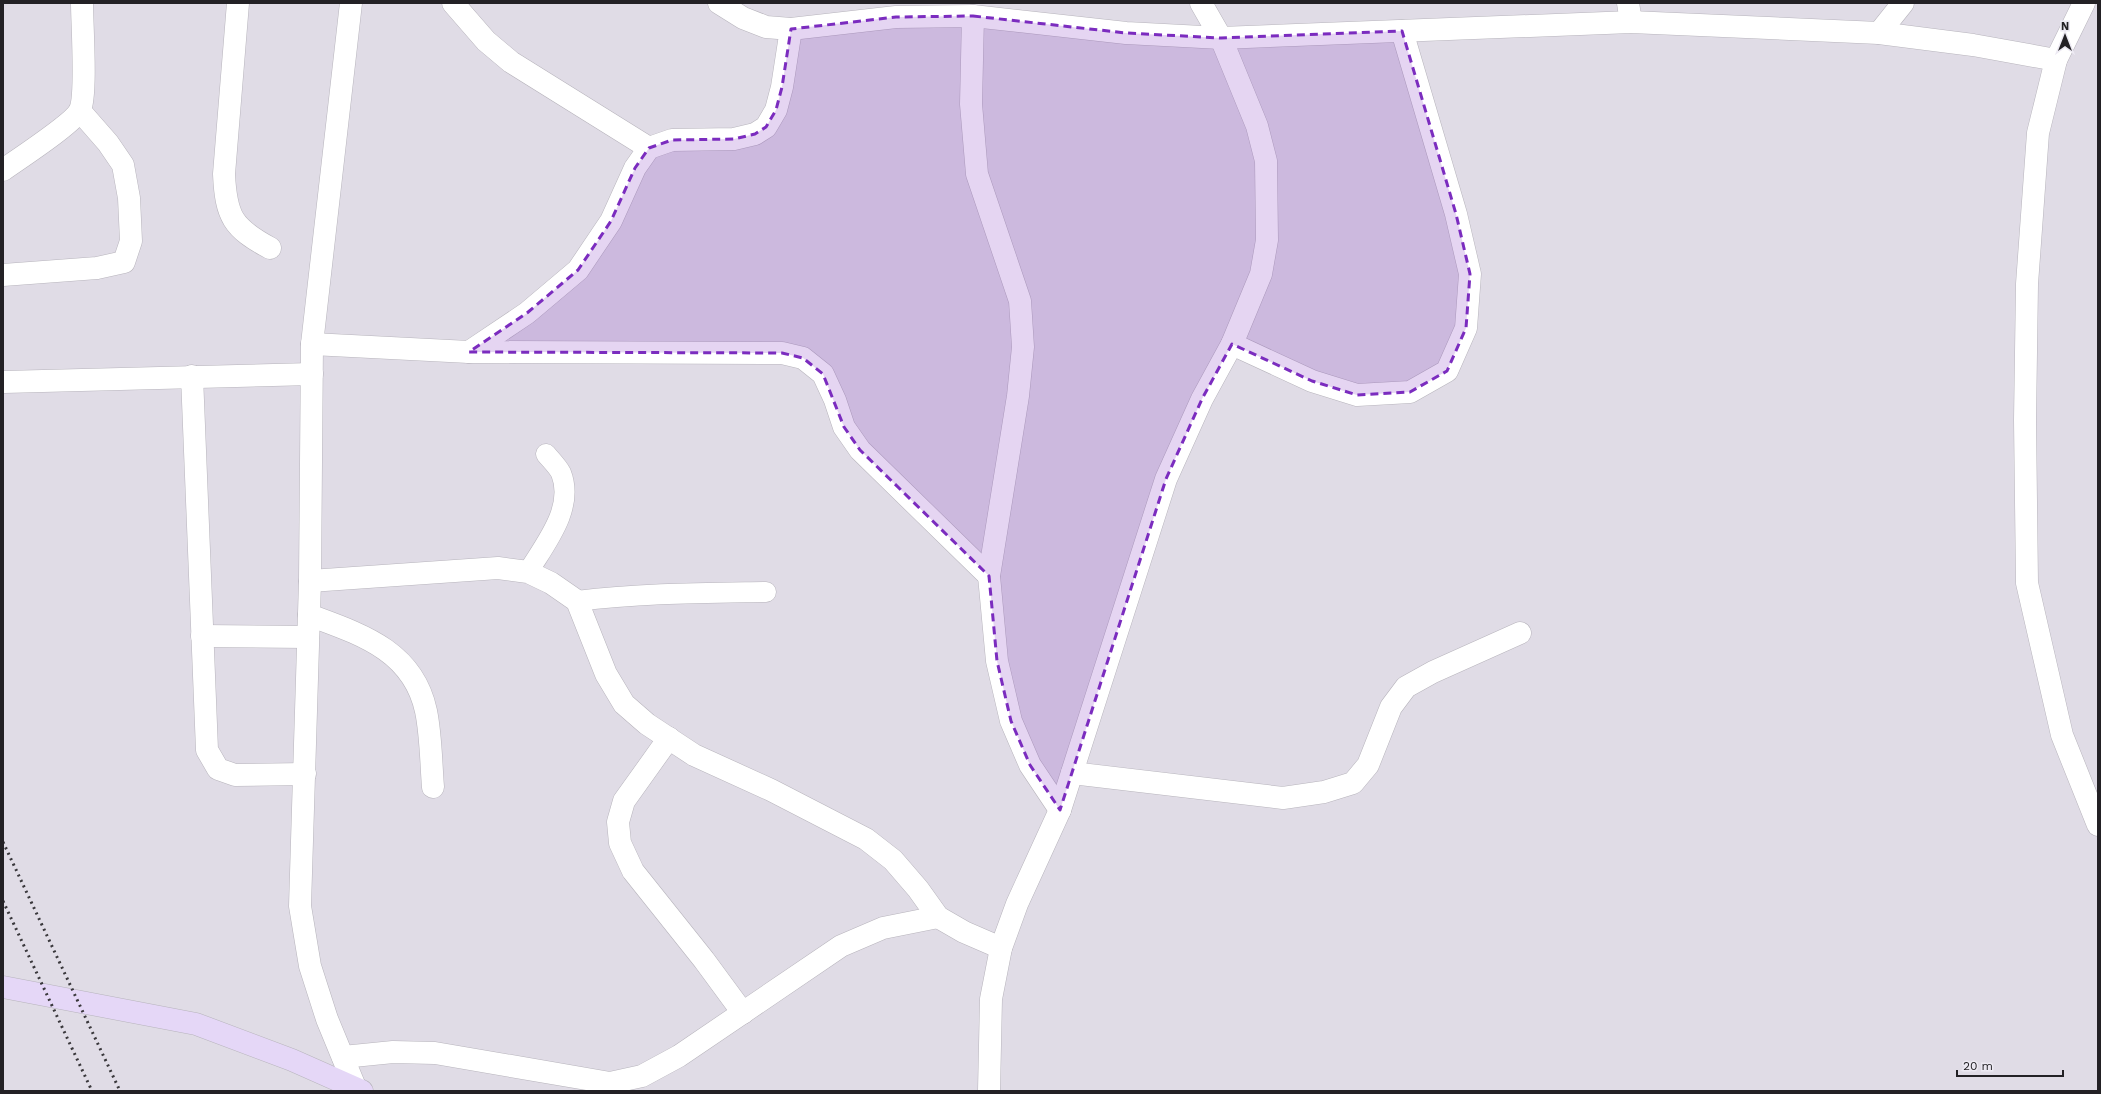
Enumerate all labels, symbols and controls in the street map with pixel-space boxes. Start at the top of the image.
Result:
north arrow [2045,16,2085,56]
text: N [2061,20,2069,33]
scale bar [1957,1052,2063,1078]
text: 20 m [1963,1059,1993,1073]

